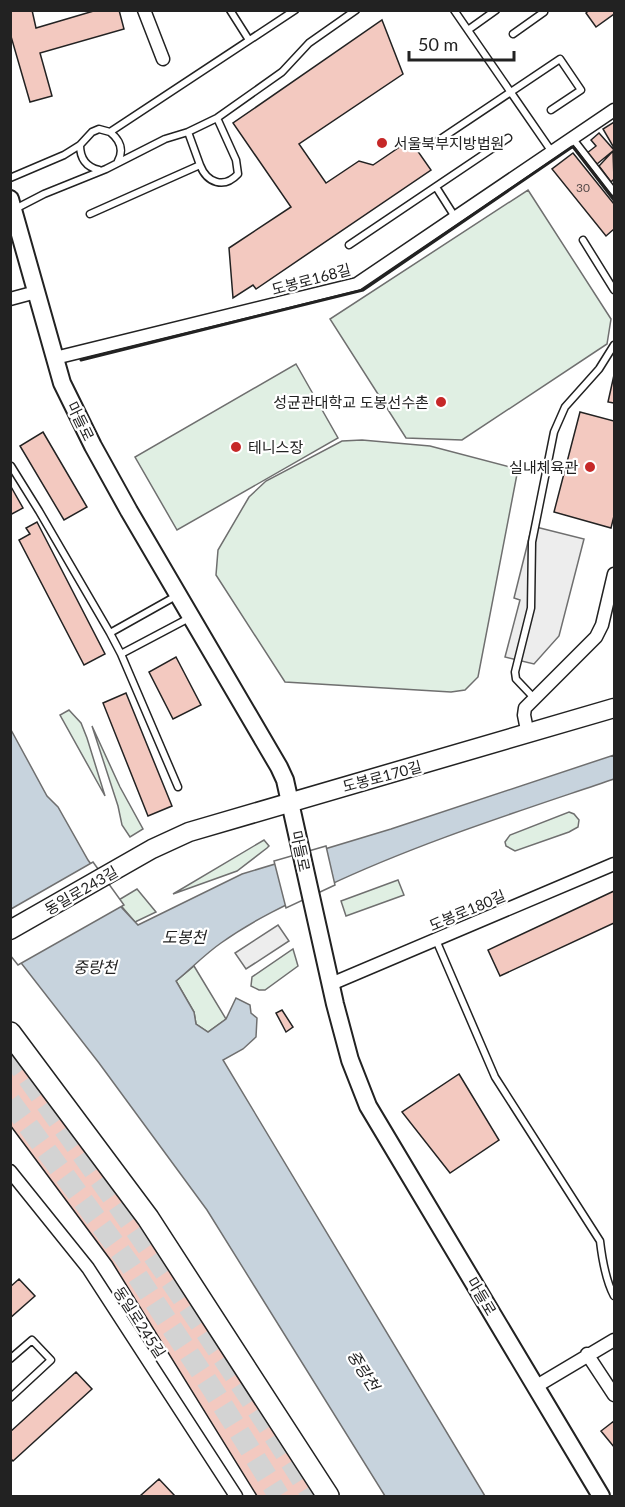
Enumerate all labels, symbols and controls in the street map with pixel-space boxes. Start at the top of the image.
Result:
scale bar [409,24,514,62]
text: 50 m [418,33,458,55]
place label: 서울북부지방법원 [394,134,504,152]
marker: 서울북부지방법원 [375,136,389,150]
house number: 30 [576,180,590,195]
street label: 도봉로168길 [269,260,353,298]
place label: 성균관대학교 도봉선수촌 [273,393,429,411]
marker: 성균관대학교 도봉선수촌 [434,395,448,409]
street label: 마들로 [64,398,98,444]
place label: 테니스장 [248,438,303,456]
marker: 테니스장 [229,440,243,454]
place label: 실내체육관 [509,458,578,476]
marker: 실내체육관 [583,460,597,474]
street label: 도봉로170길 [340,757,424,795]
street label: 마들로 [288,829,314,873]
street label: 동일로243길 [41,862,121,918]
street label: 도봉로180길 [426,886,508,934]
water label: 도봉천 [162,927,208,946]
water label: 중랑천 [73,957,119,976]
street label: 마들로 [464,1274,500,1318]
street label: 동일로245길 [110,1283,170,1361]
water label: 중랑천 [344,1346,385,1396]

